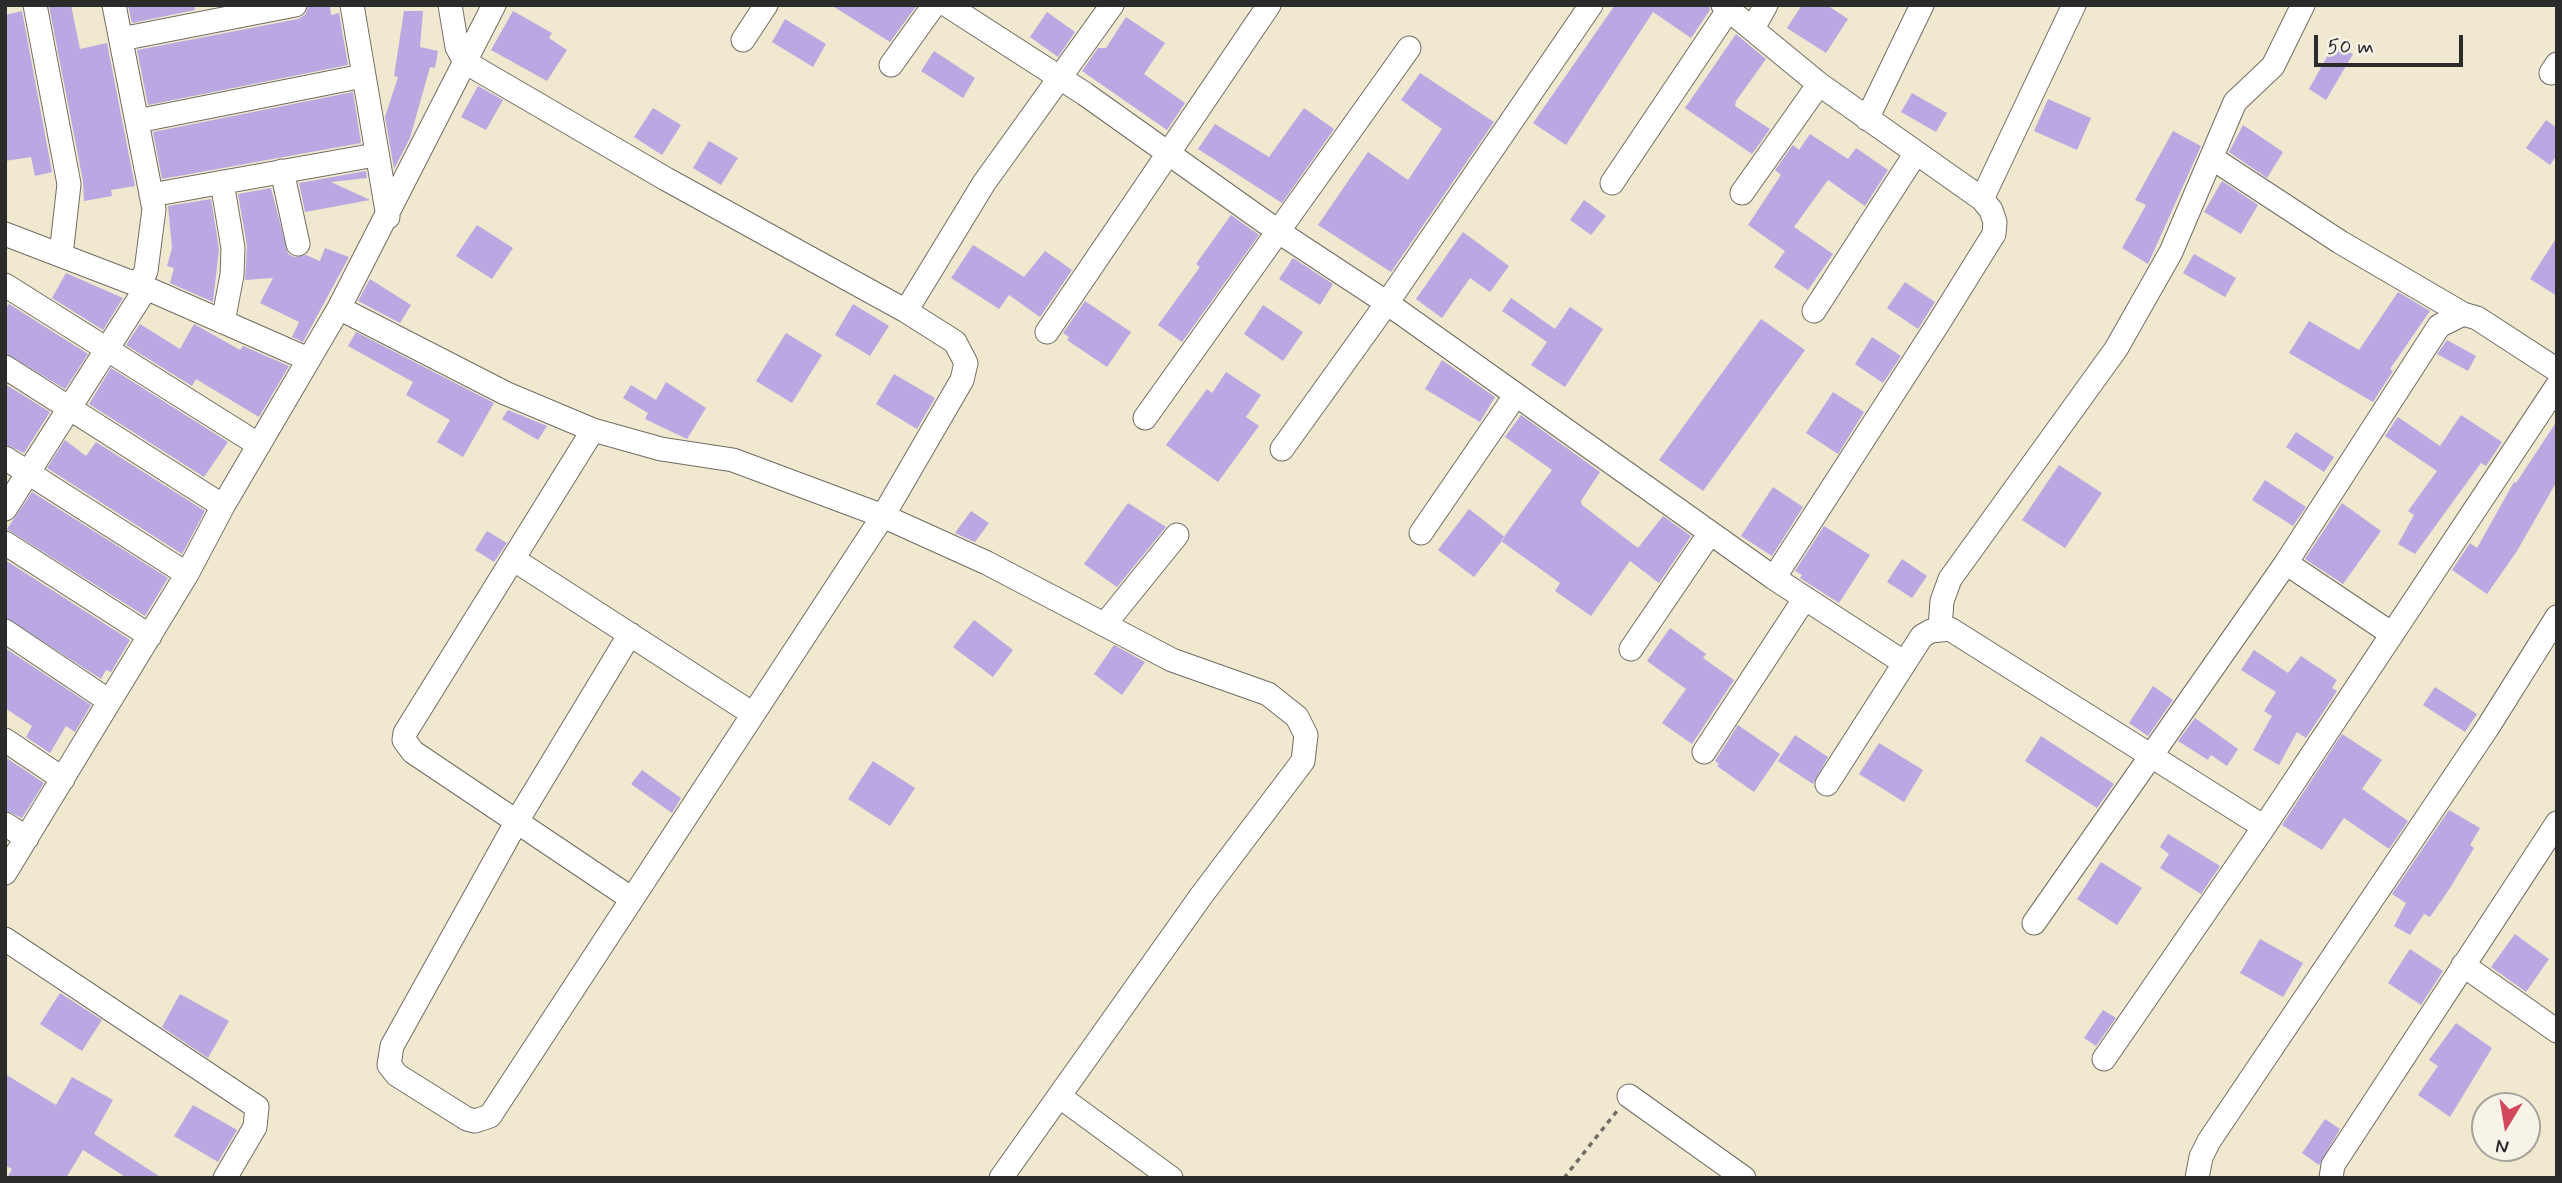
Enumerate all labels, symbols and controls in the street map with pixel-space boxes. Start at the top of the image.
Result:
scale bar [2317,21,2466,65]
text: 50 m [2327,33,2374,61]
north arrow [2471,1092,2541,1162]
text: N [2494,1133,2511,1160]

